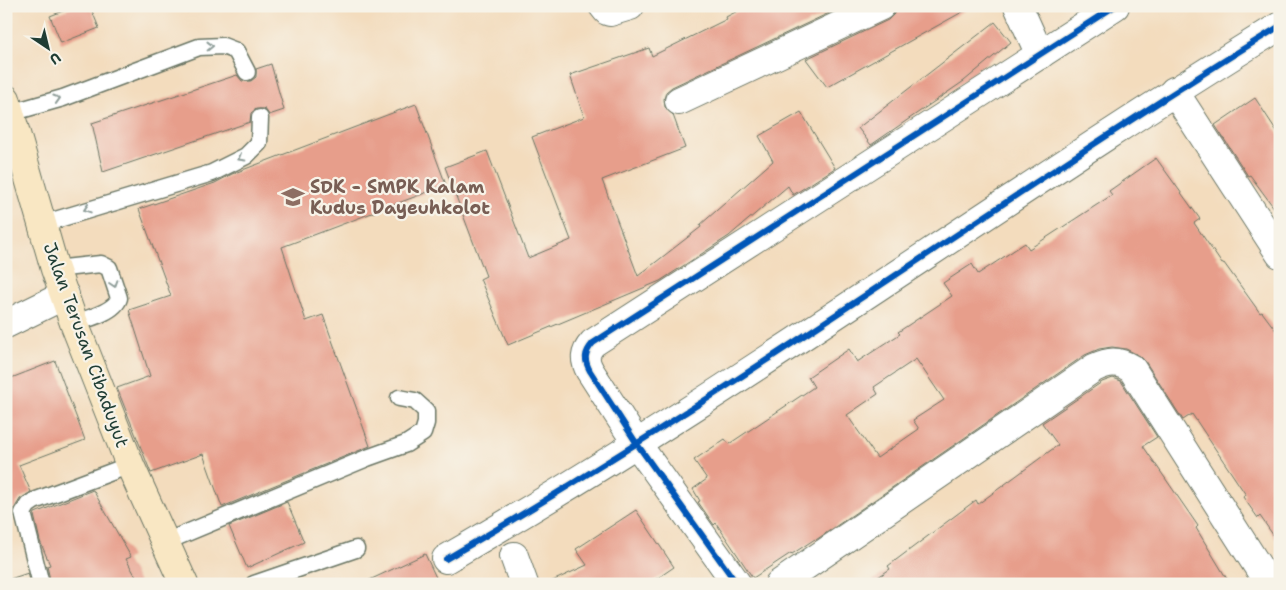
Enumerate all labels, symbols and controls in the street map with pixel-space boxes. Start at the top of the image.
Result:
north arrow [22,22,72,72]
one-way arrow [206,41,214,51]
text: U [46,49,65,69]
one-way arrow [53,95,61,105]
one-way arrow [237,152,246,162]
place label: SDK - SMPK Kalam Kudus Dayeuhkolot [310,175,490,220]
school or university icon: SDK - SMPK Kalam Kudus Dayeuhkolot [280,184,306,210]
one-way arrow [84,204,92,214]
street label: Jalan Terusan Cibaduyut [38,239,134,451]
one-way arrow [109,279,119,288]

